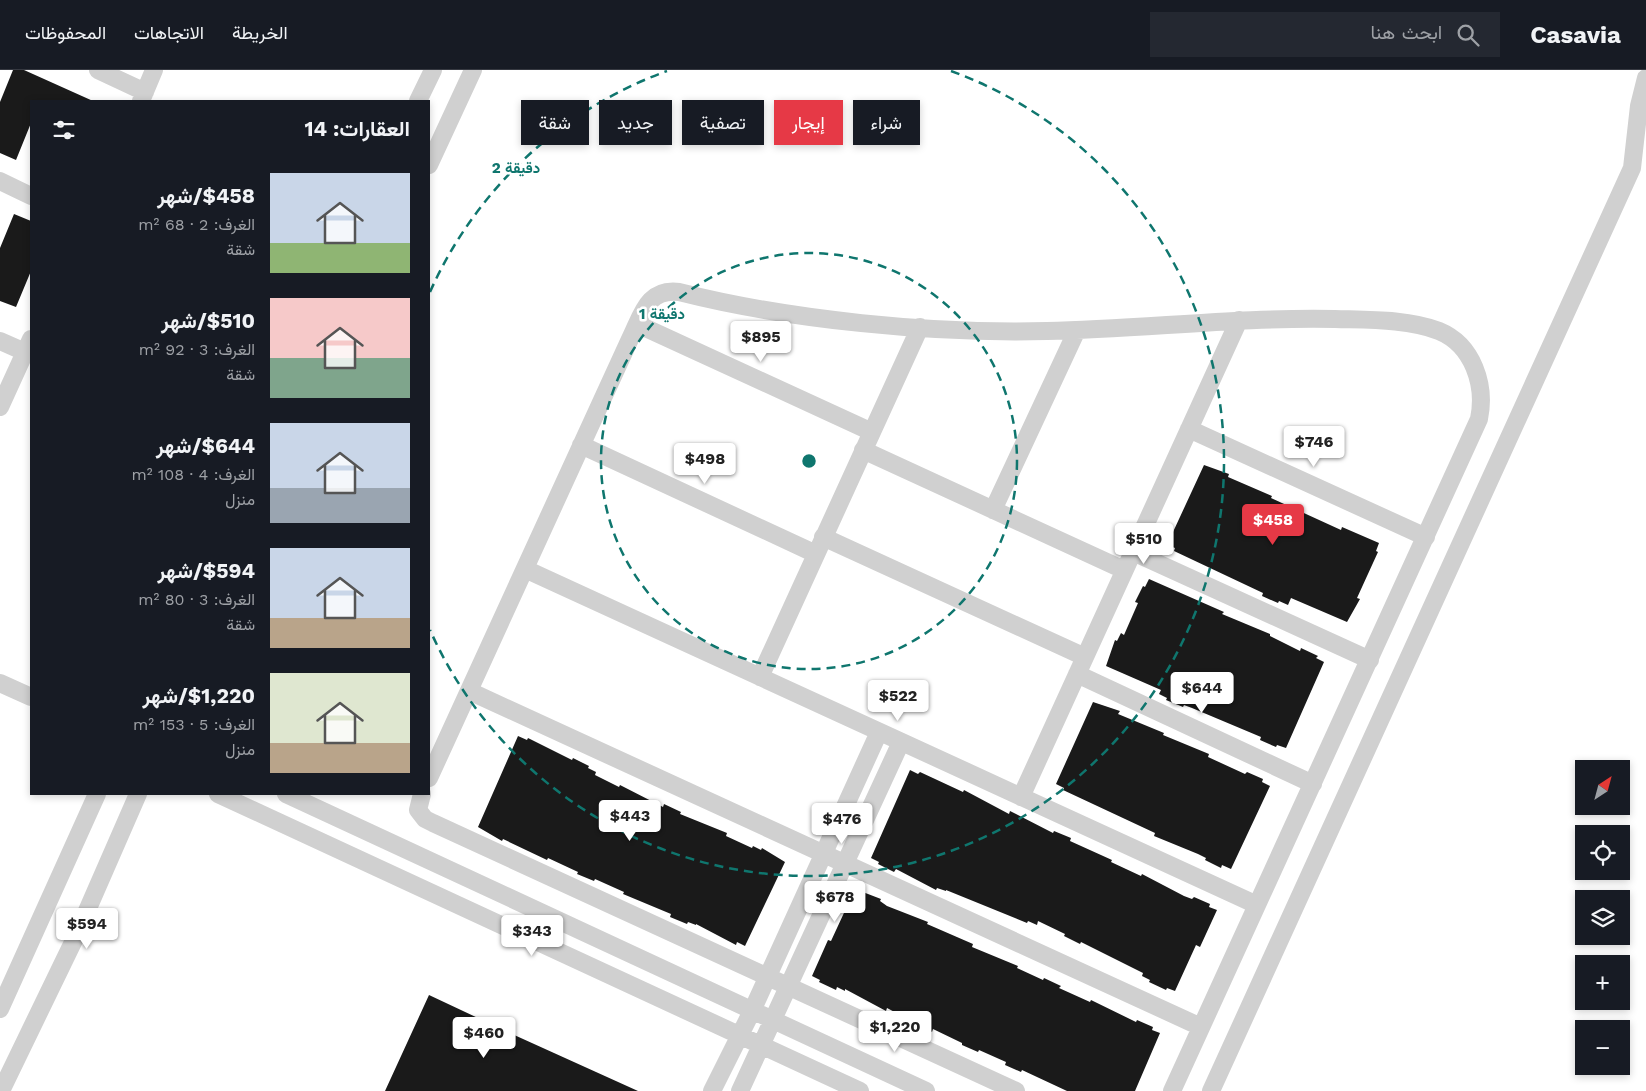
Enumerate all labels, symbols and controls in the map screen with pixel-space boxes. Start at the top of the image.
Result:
search box [1150,12,1500,57]
text: ابحث هنا [1371,21,1442,44]
icon: search [1454,21,1482,49]
text: Casavia [1530,21,1621,49]
text: المحفوظات [25,22,106,43]
text: الاتجاهات [134,22,204,43]
text: الخريطة [232,22,288,43]
chip: شقة [521,100,589,145]
chip: جديد [599,100,672,145]
chip: تصفية [682,100,764,145]
chip: إيجار [774,100,843,145]
chip: شراء [853,100,920,145]
icon: filters [50,116,78,144]
text: العقارات: 14 [304,116,410,141]
text: 2 دقيقة [492,159,540,177]
text: $458/شهر [157,183,255,208]
icon: home [310,193,370,253]
text: الغرف: 2 · 68 m² [138,215,255,234]
text: شقة [226,240,255,259]
text: 1 دقيقة [639,305,685,323]
text: $510/شهر [161,308,255,333]
icon: home [310,318,370,378]
pin: $895 [731,320,791,363]
text: $895 [741,327,781,346]
text: الغرف: 3 · 92 m² [139,340,255,359]
text: شقة [226,365,255,384]
pin: $746 [1284,426,1344,468]
text: $746 [1295,432,1333,451]
text: $644/شهر [156,433,255,458]
pin: $498 [675,442,735,485]
icon: home [310,443,370,503]
text: $498 [685,449,725,468]
centre of rings [800,452,818,470]
text: الغرف: 4 · 108 m² [131,465,255,484]
text: منزل [225,490,255,509]
pin: $458 [1243,504,1303,546]
text: $458 [1253,510,1293,529]
pin: $510 [1114,522,1174,565]
text: $510 [1126,529,1162,548]
text: $594/شهر [157,558,255,583]
icon: home [310,568,370,628]
text: الغرف: 3 · 80 m² [138,590,255,609]
text: شقة [226,615,255,634]
pin: $644 [1172,672,1232,714]
text: $644 [1182,678,1222,697]
pin: $522 [868,680,928,722]
text: $1,220/شهر [142,683,255,708]
text: $522 [879,686,917,705]
icon: home [310,693,370,753]
text: الغرف: 5 · 153 m² [133,715,255,734]
text: منزل [225,740,255,759]
north arrow [1575,760,1630,815]
map controls [1575,760,1630,1075]
pin: $443 [600,800,660,842]
pin: $476 [812,802,872,845]
text: $443 [610,806,650,825]
text: $476 [823,809,861,828]
button: locate [1575,825,1630,880]
pin: $678 [805,880,865,923]
text: $678 [815,887,855,906]
button: layers [1575,890,1630,945]
pin: $594 [57,908,117,950]
text: $594 [67,914,107,933]
pin: $343 [502,914,562,957]
text: $343 [512,921,552,940]
button: + [1575,955,1630,1010]
pin: $1,220 [854,1010,936,1053]
pin: $460 [454,1016,514,1059]
text: $1,220 [869,1017,921,1036]
button: − [1575,1020,1630,1075]
text: $460 [464,1023,504,1042]

